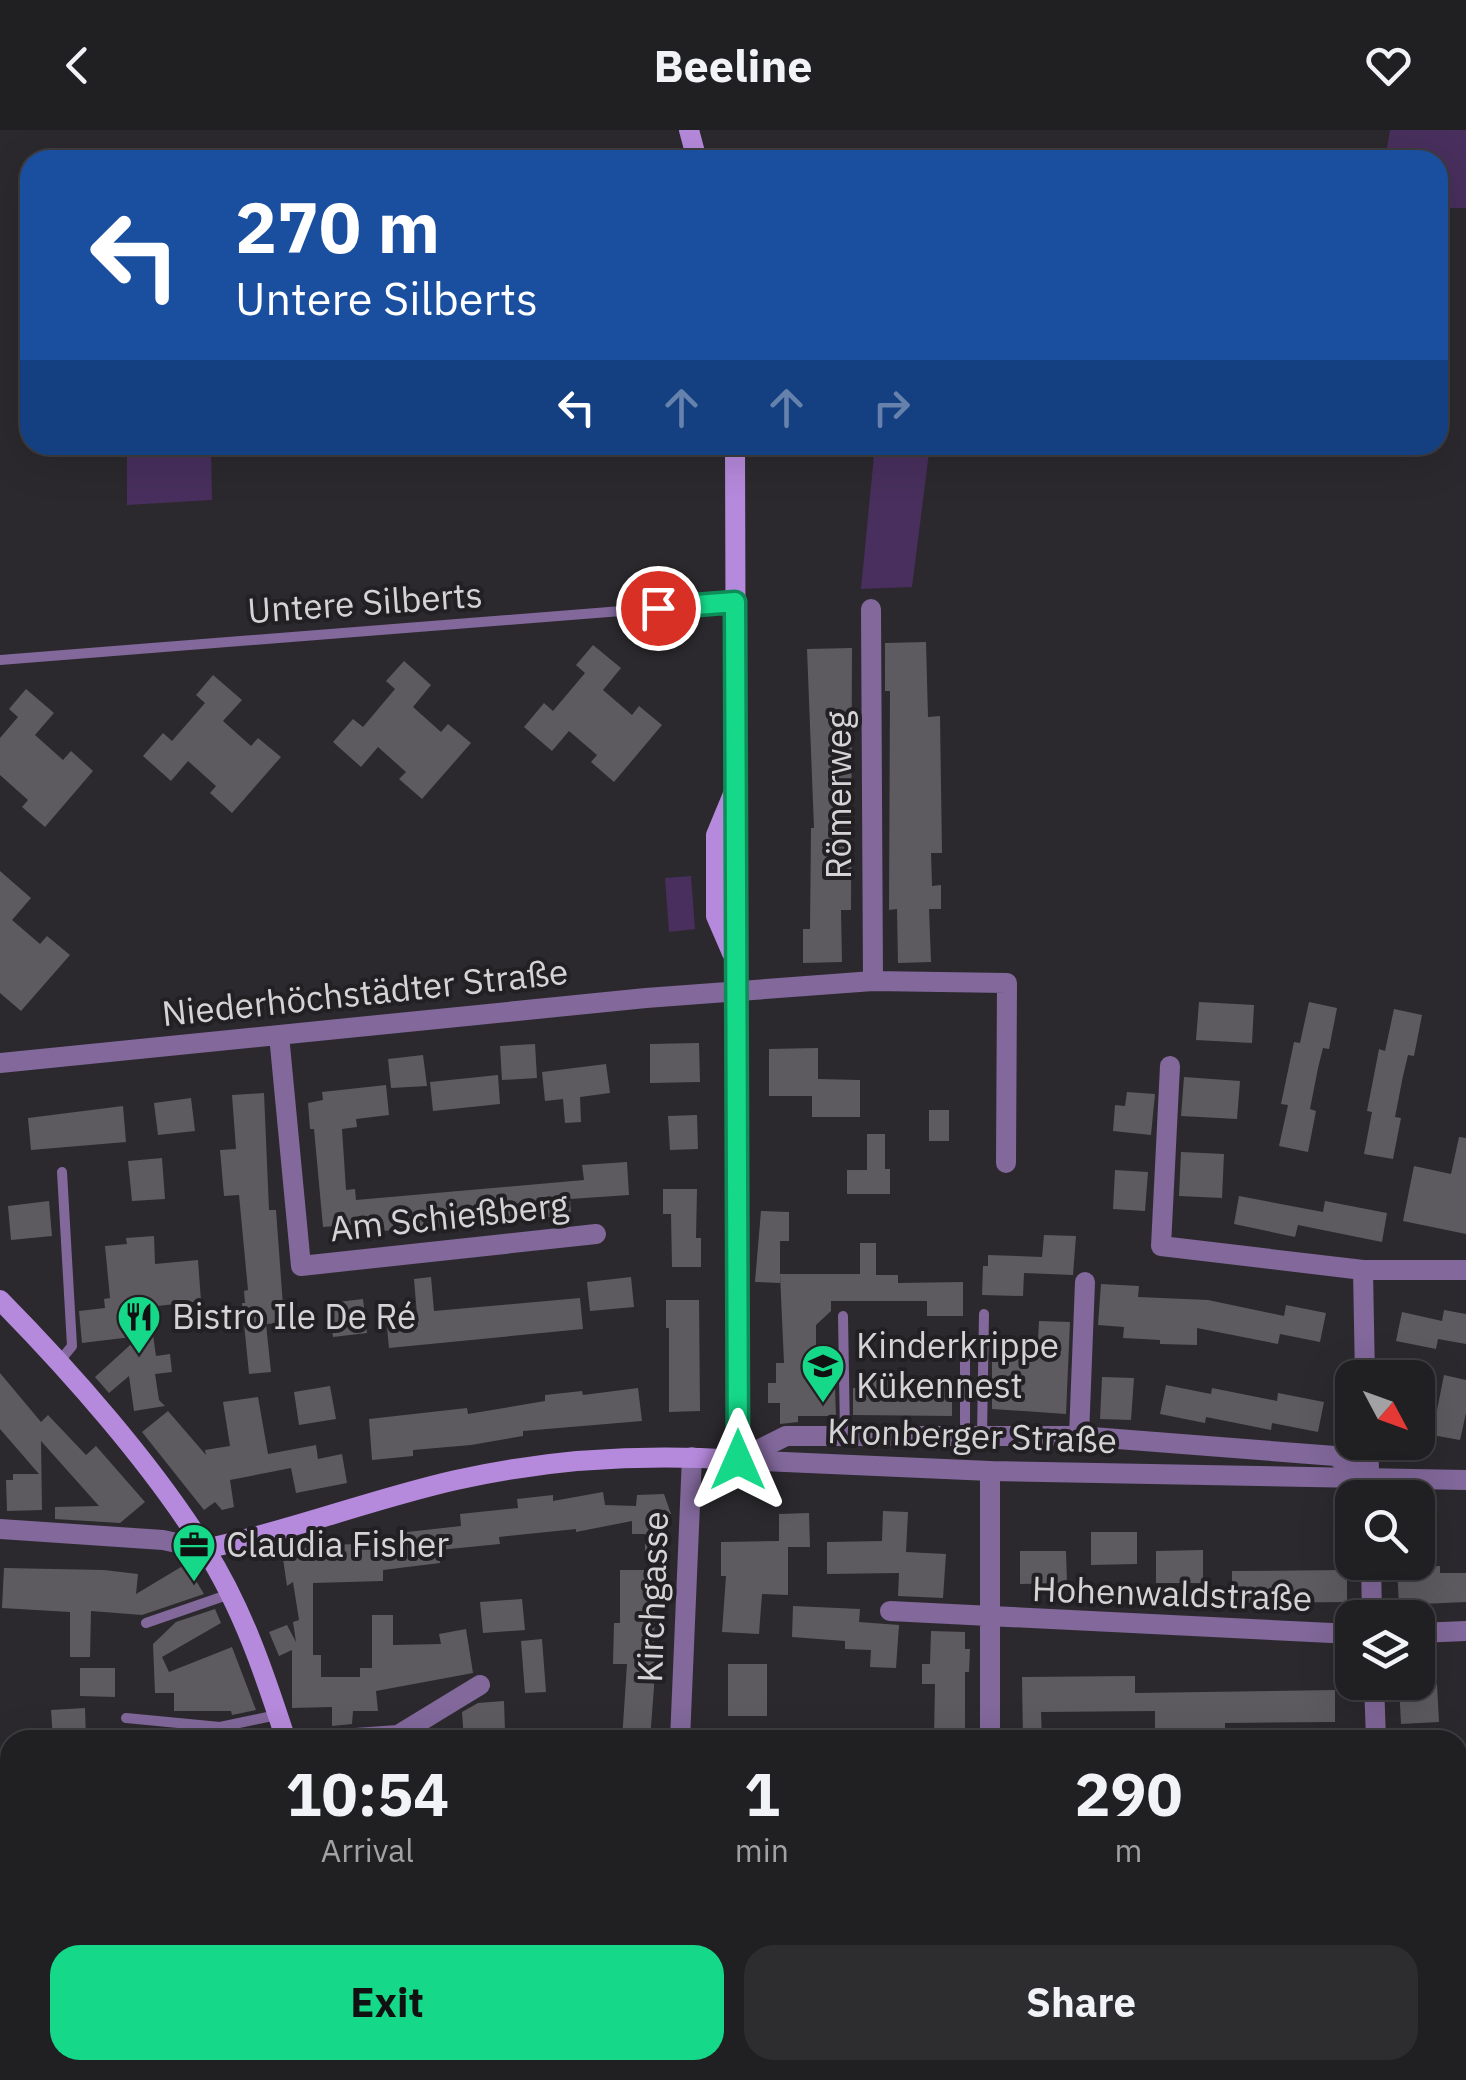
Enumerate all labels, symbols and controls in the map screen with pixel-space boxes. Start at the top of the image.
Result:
text: Beeline [653,36,813,94]
icon: back [50,38,105,93]
icon: heart [1361,38,1416,93]
text: 270 m [235,181,440,272]
icon: left [70,190,200,320]
text: Untere Silberts [235,269,538,327]
icon: left [549,380,604,435]
icon: ahead [654,380,709,435]
icon: ahead [759,380,814,435]
icon: right [864,380,919,435]
pin [616,566,701,651]
street label: Untere Silberts [246,571,484,633]
icon: arrive [631,581,686,636]
street label: Römerweg [815,710,861,879]
street label: Niederhöchstädter Straße [160,948,570,1036]
street label: Am Schießberg [327,1181,571,1251]
place label: Bistro Ile De Ré [172,1293,416,1339]
restaurant icon: Bistro Ile De Ré [116,1294,162,1355]
place label: Kinderkrippe Kükennest [856,1322,1059,1408]
school or university icon: Kinderkrippe Kükennest [800,1343,846,1404]
north arrow [1335,1360,1435,1460]
map controls [1335,1360,1435,1700]
street label: Kronberger Straße [826,1407,1118,1463]
position arrow [686,1408,790,1512]
button: search [1335,1480,1435,1580]
street label: Kirchgasse [626,1511,678,1683]
place label: Claudia Fisher [226,1521,449,1567]
office icon: Claudia Fisher [171,1522,217,1583]
street label: Hohenwaldstraße [1031,1565,1313,1621]
button: layers [1335,1600,1435,1700]
text: 10:54 [286,1754,449,1833]
text: 1 [744,1754,780,1833]
text: 290 [1074,1754,1182,1833]
text: Arrival [321,1829,414,1871]
text: min [735,1829,789,1871]
text: m [1115,1829,1142,1871]
button: Exit [50,1945,724,2060]
button: Share [744,1945,1418,2060]

